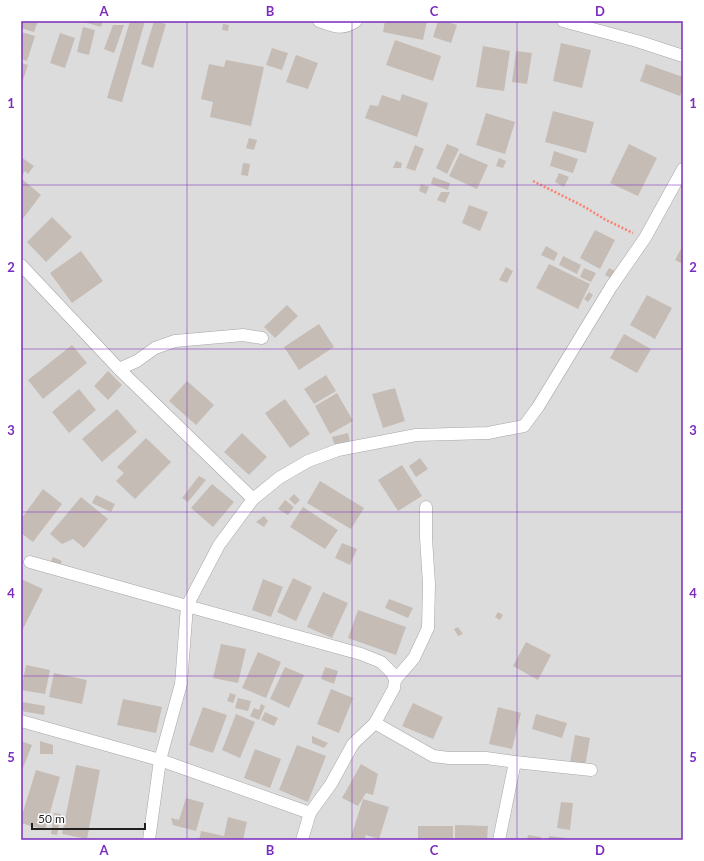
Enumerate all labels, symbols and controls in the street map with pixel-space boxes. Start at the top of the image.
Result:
text: A [98,3,109,19]
text: B [266,3,275,19]
text: C [430,3,439,19]
text: D [595,3,605,19]
text: 1 [7,95,15,111]
text: 1 [689,95,697,111]
text: 2 [7,259,15,275]
text: 2 [689,259,697,275]
text: 3 [7,422,15,438]
text: 3 [689,422,697,438]
text: 4 [7,585,15,601]
text: 4 [689,585,697,601]
text: 5 [7,749,15,765]
text: 5 [689,749,697,765]
scale bar [32,805,145,831]
text: 50 m [38,811,65,826]
text: A [98,842,109,858]
text: B [266,842,275,858]
text: C [430,842,439,858]
text: D [595,842,605,858]

